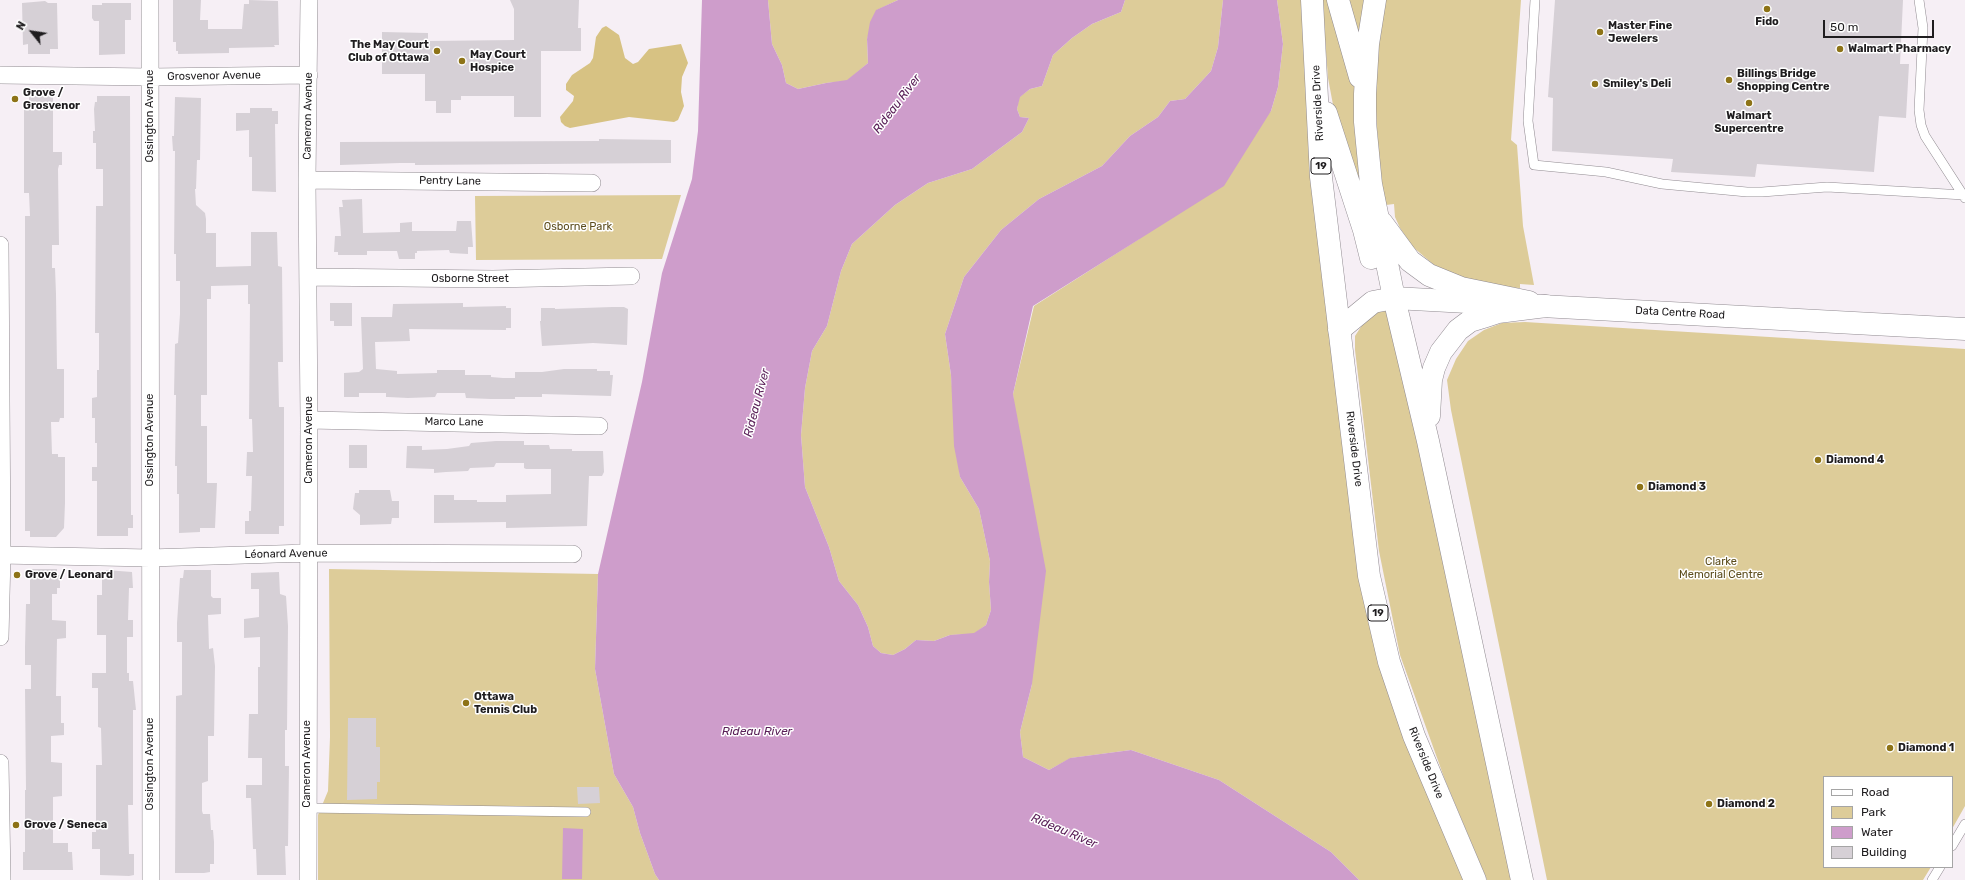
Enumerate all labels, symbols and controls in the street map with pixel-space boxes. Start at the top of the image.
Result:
marker: Fido [1762,4,1772,14]
north arrow [12,12,52,52]
scale bar [1825,12,1936,38]
place label: Fido [1755,15,1779,29]
text: N [14,19,29,32]
place label: Master Fine Jewelers [1608,19,1672,45]
text: 50 m [1830,20,1858,34]
marker: Master Fine Jewelers [1595,27,1605,37]
place label: The May Court Club of Ottawa [348,38,429,64]
place label: Walmart Pharmacy [1848,42,1951,56]
marker: Walmart Pharmacy [1835,44,1845,54]
marker: The May Court Club of Ottawa [432,46,442,56]
place label: May Court Hospice [470,48,526,74]
marker: May Court Hospice [457,56,467,66]
street label: Riverside Drive [1309,65,1327,141]
place label: Billings Bridge Shopping Centre [1737,67,1829,93]
street label: Ossington Avenue [143,69,157,163]
street label: Grosvenor Avenue [167,69,261,83]
street label: Cameron Avenue [301,72,315,160]
water label: Rideau River [870,72,924,136]
marker: Billings Bridge Shopping Centre [1724,75,1734,85]
place label: Smiley's Deli [1603,77,1671,91]
marker: Smiley's Deli [1590,79,1600,89]
place label: Grove / Grosvenor [23,86,80,112]
marker: Grove / Grosvenor [10,94,20,104]
marker: Walmart Supercentre [1744,98,1754,108]
place label: Walmart Supercentre [1714,109,1784,135]
road number: 19 [1311,158,1331,174]
street label: Pentry Lane [419,174,481,188]
park label: Osborne Park [544,220,612,234]
street label: Osborne Street [431,272,509,286]
street label: Data Centre Road [1635,304,1725,322]
water label: Rideau River [741,367,773,439]
street label: Ossington Avenue [143,393,157,487]
street label: Cameron Avenue [302,396,316,484]
street label: Riverside Drive [1343,410,1365,488]
street label: Marco Lane [424,415,484,429]
place label: Diamond 4 [1826,453,1884,467]
marker: Diamond 4 [1813,455,1823,465]
place label: Diamond 3 [1648,480,1706,494]
marker: Diamond 3 [1635,482,1645,492]
street label: Léonard Avenue [244,547,328,561]
park label: Clarke Memorial Centre [1679,555,1763,581]
place label: Grove / Leonard [25,568,113,582]
marker: Grove / Leonard [12,570,22,580]
road number: 19 [1368,605,1388,621]
place label: Ottawa Tennis Club [474,690,537,716]
marker: Ottawa Tennis Club [461,698,471,708]
street label: Ossington Avenue [143,717,157,811]
street label: Cameron Avenue [300,720,314,808]
water label: Rideau River [722,725,792,739]
street label: Riverside Drive [1406,725,1446,801]
place label: Diamond 1 [1898,741,1954,755]
marker: Diamond 1 [1885,743,1895,753]
legend [1823,776,1953,868]
text: Road [1861,785,1889,799]
place label: Diamond 2 [1717,797,1775,811]
marker: Diamond 2 [1704,799,1714,809]
text: Park [1861,805,1886,819]
water label: Rideau River [1029,811,1099,851]
place label: Grove / Seneca [24,818,107,832]
marker: Grove / Seneca [11,820,21,830]
text: Water [1861,825,1893,839]
text: Building [1861,845,1907,859]

